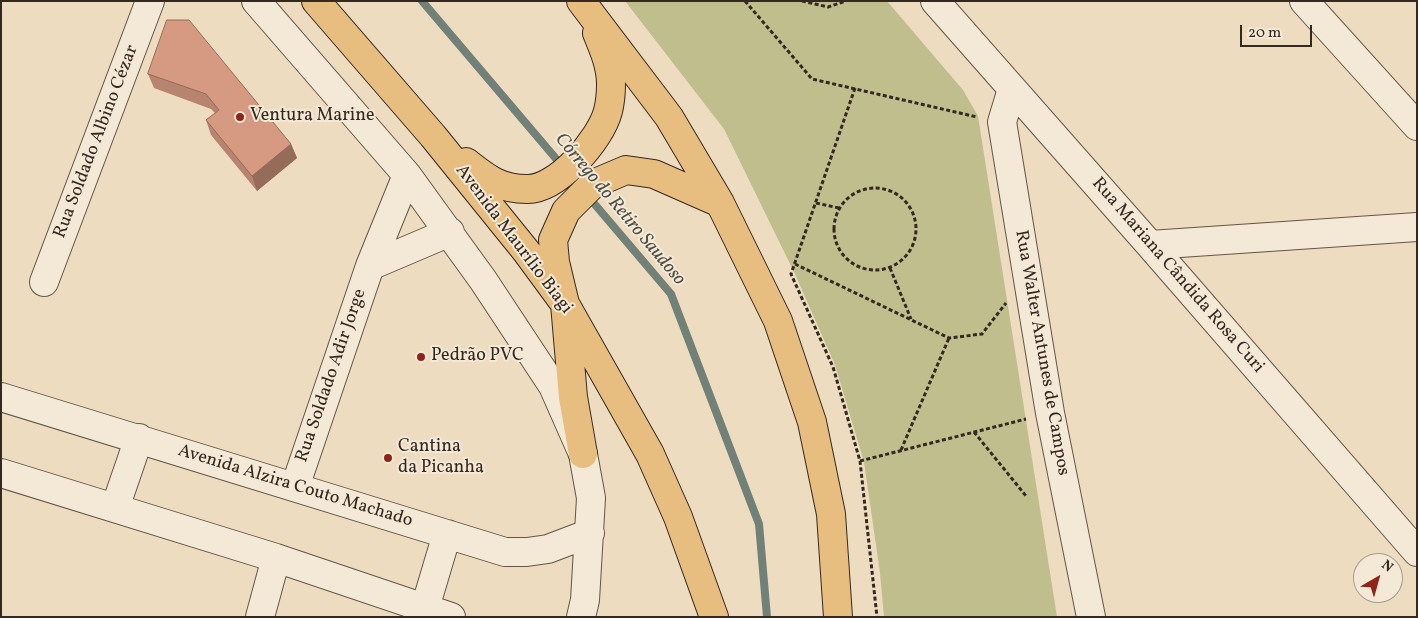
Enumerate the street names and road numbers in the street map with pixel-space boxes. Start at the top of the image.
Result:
street label: Rua Soldado Albino Cézar [50,42,144,242]
street label: Avenida Maurílio Biagi [450,161,576,319]
street label: Rua Mariana Cândida Rosa Curi [1086,174,1268,378]
street label: Rua Walter Antunes de Campos [1009,229,1073,477]
street label: Rua Soldado Adir Jorge [292,286,372,466]
street label: Avenida Alzira Couto Machado [175,441,415,533]

